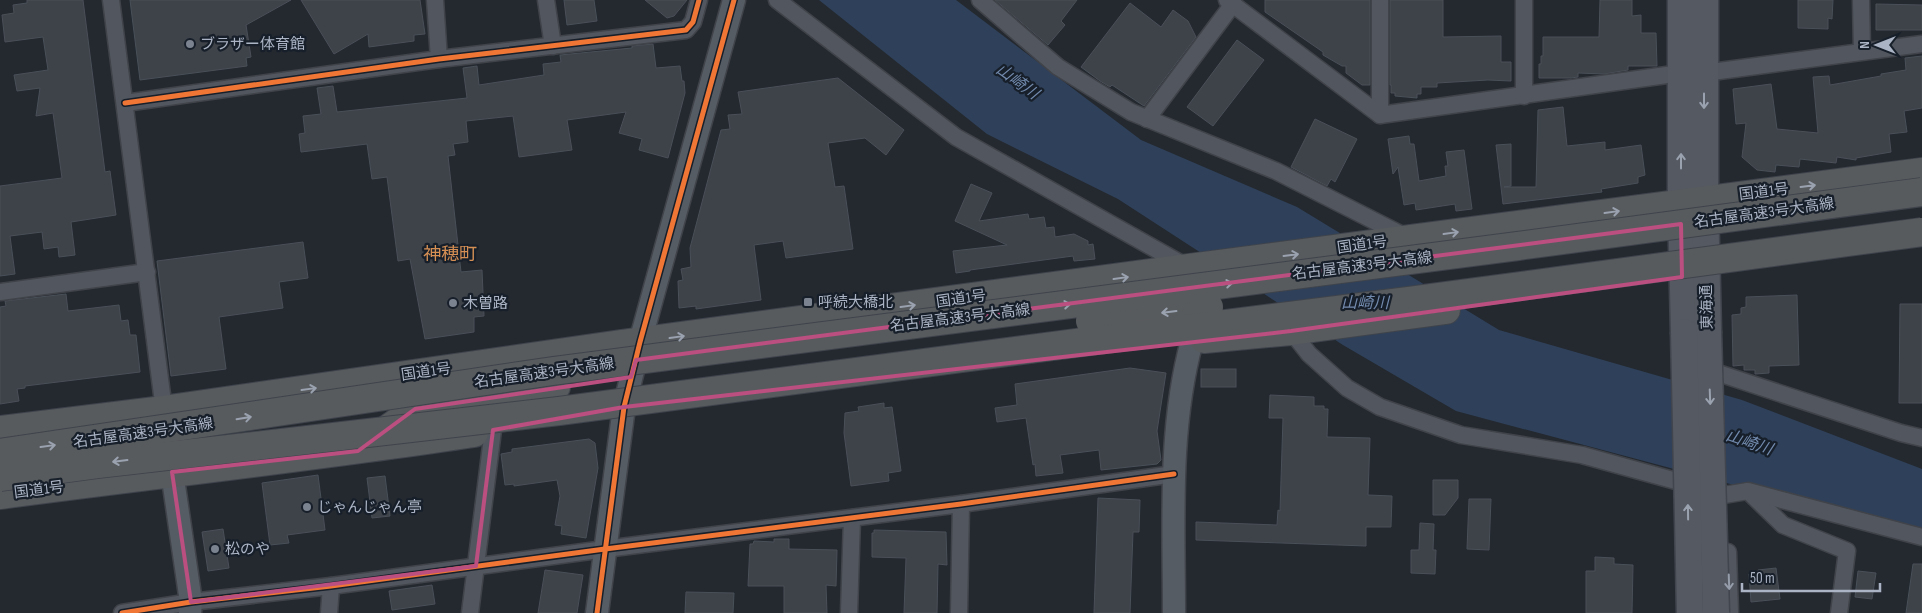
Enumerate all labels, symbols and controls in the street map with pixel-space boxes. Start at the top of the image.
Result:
north arrow [1852,20,1902,70]
place label: ブラザー体育館 [200,35,305,54]
marker: ブラザー体育館 [184,38,196,50]
text: N [1856,41,1873,49]
water label: 山崎川 [992,60,1044,105]
one-way arrow [1699,92,1709,109]
one-way arrow [1676,153,1686,170]
street label: 国道1号 [1738,180,1790,204]
one-way arrow [1800,181,1816,191]
street label: 名古屋高速3号大高線 [1693,194,1835,232]
one-way arrow [1604,207,1620,217]
one-way arrow [1443,228,1459,238]
street label: 国道1号 [1336,232,1388,258]
district label: 神穂町 [423,244,477,265]
street label: 名古屋高速3号大高線 [1291,248,1433,284]
one-way arrow [1282,250,1298,260]
one-way arrow [1113,273,1129,283]
one-way arrow [1216,279,1232,289]
street label: 東海通 [1697,284,1717,330]
street label: 国道1号 [935,286,987,312]
place label: 呼続大橋北 [818,293,893,312]
place label: 木曽路 [463,294,508,313]
water label: 山崎川 [1341,294,1391,313]
marker: 呼続大橋北 [802,296,814,308]
marker: 木曽路 [447,297,459,309]
street label: 名古屋高速3号大高線 [889,300,1031,336]
one-way arrow [1055,300,1071,310]
one-way arrow [900,301,916,311]
one-way arrow [1161,307,1177,317]
one-way arrow [669,332,685,342]
street label: 名古屋高速3号大高線 [473,354,615,392]
street label: 国道1号 [400,359,452,385]
one-way arrow [300,384,316,394]
one-way arrow [1705,389,1714,405]
one-way arrow [235,412,251,422]
street label: 名古屋高速3号大高線 [72,414,214,452]
water label: 山崎川 [1723,426,1777,460]
one-way arrow [40,441,56,451]
one-way arrow [113,456,129,466]
street label: 国道1号 [13,478,65,502]
place label: じゃんじゃん亭 [317,498,422,517]
marker: じゃんじゃん亭 [301,501,313,513]
one-way arrow [1683,504,1693,520]
place label: 松のや [225,540,270,559]
marker: 松のや [209,543,221,555]
scale bar [1742,560,1880,592]
text: 50 m [1750,569,1775,588]
one-way arrow [1724,574,1734,590]

